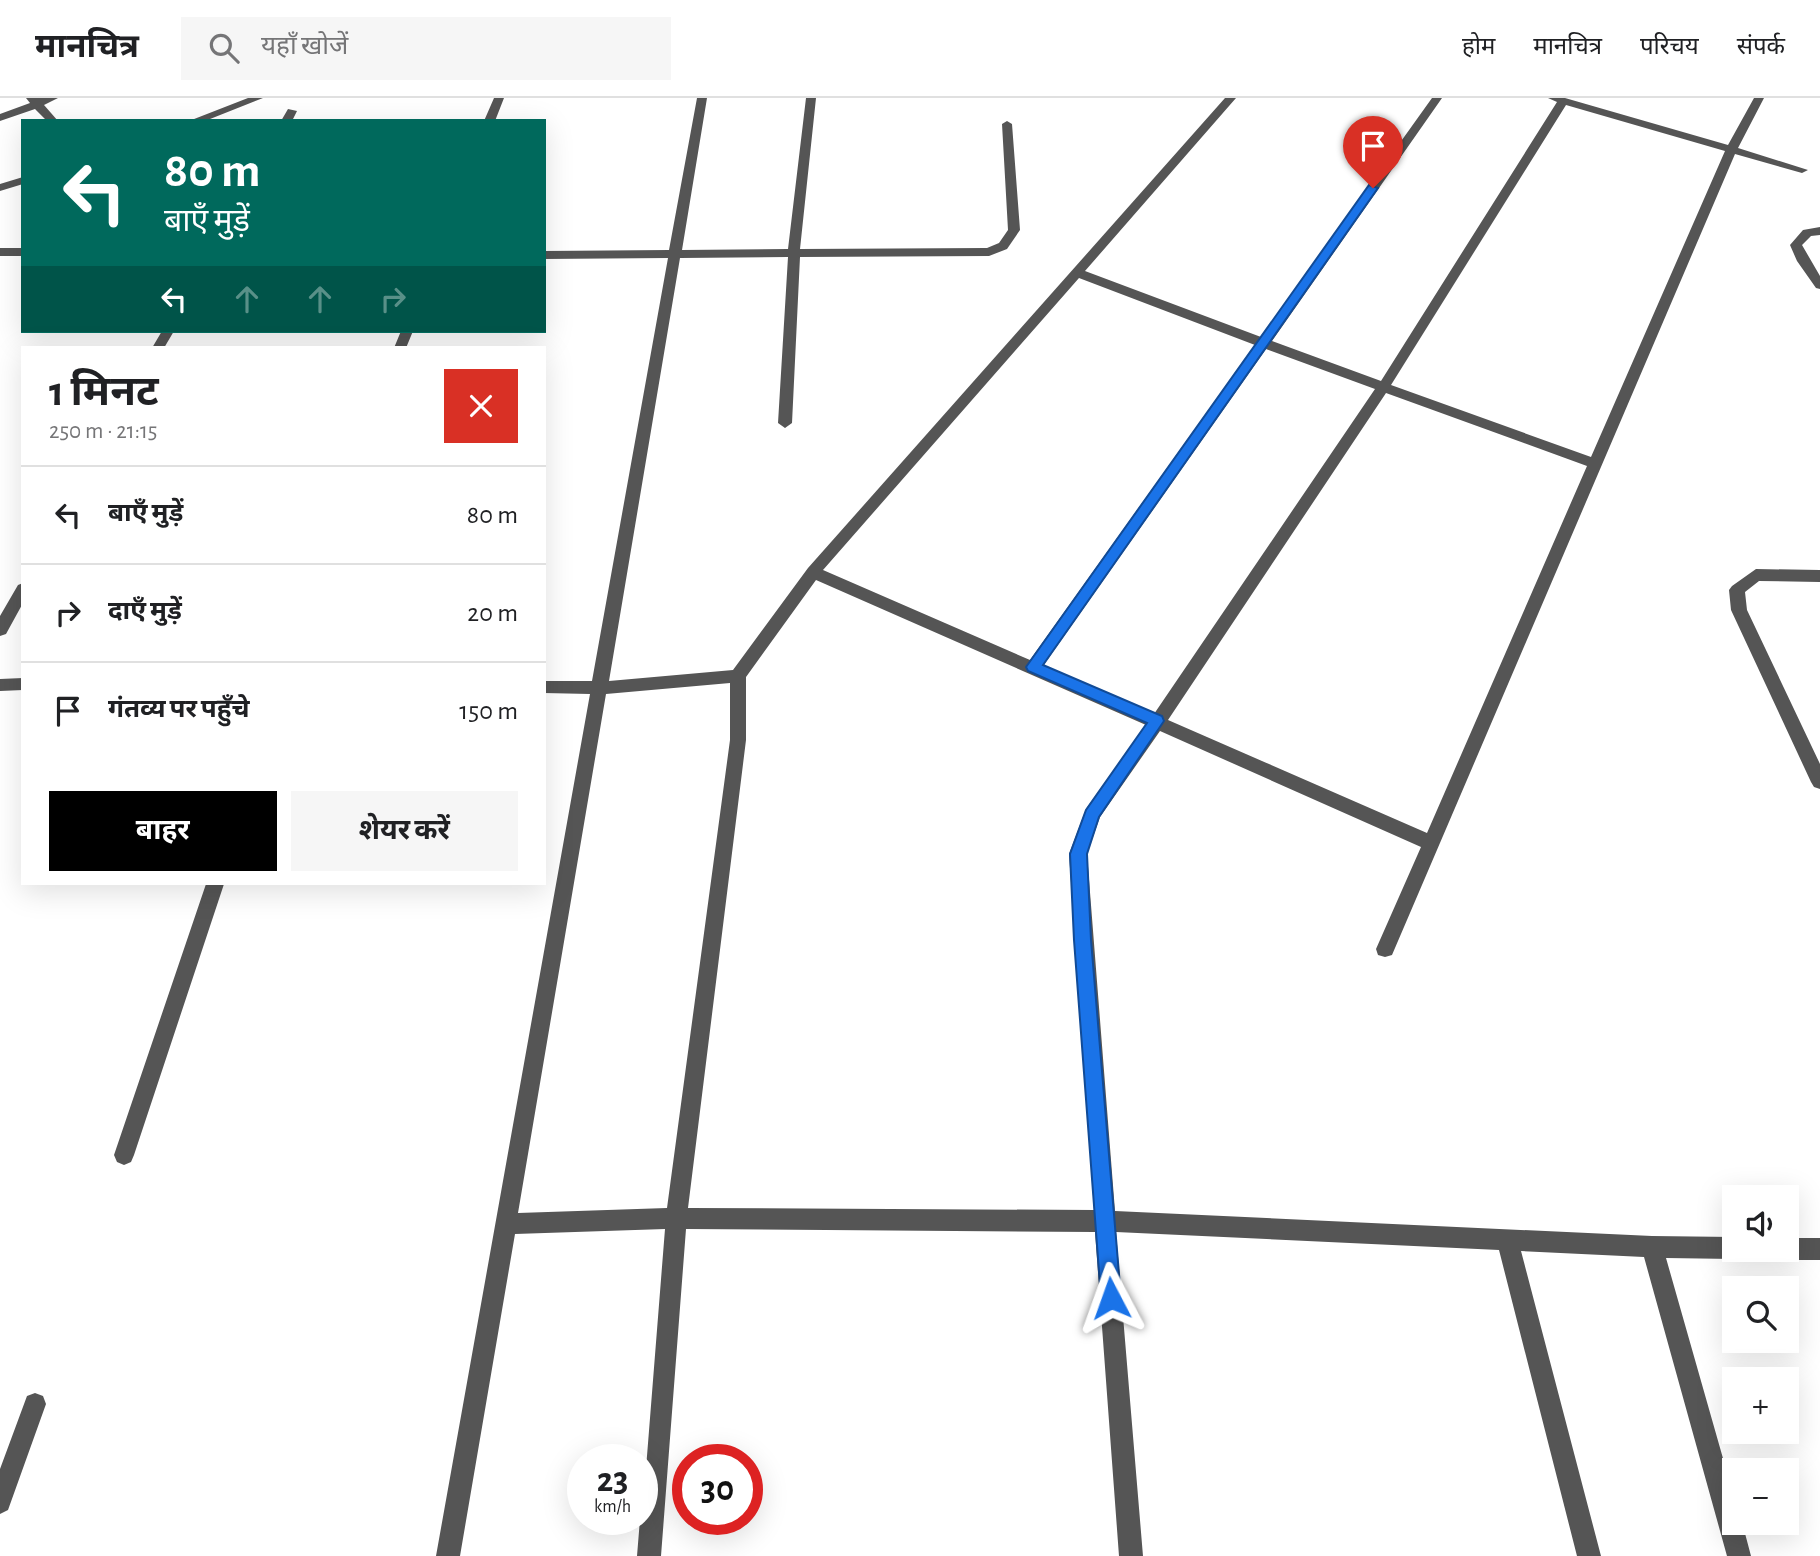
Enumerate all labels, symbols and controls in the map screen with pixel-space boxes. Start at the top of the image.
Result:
search box [181,17,671,80]
icon: search [205,29,243,67]
text: मानचित्र [35,31,139,64]
text: यहाँ खोजें [261,33,348,59]
text: होम [1462,35,1495,59]
text: मानचित्र [1533,35,1602,59]
text: परिचय [1640,35,1699,59]
text: संपर्क [1737,35,1785,59]
pin [1343,116,1403,188]
icon: arrive [1354,127,1392,165]
icon: left [49,147,140,238]
text: 80 m [164,147,261,196]
text: बाएँ मुड़ें [164,205,250,237]
icon: left [155,280,193,318]
icon: ahead [228,280,266,318]
icon: ahead [301,280,339,318]
icon: right [374,280,412,318]
button: close [444,369,518,443]
text: 1 मिनट [49,371,159,413]
text: 250 m · 21:15 [49,420,157,443]
icon: left [49,496,87,534]
text: बाएँ मुड़ें [108,500,183,526]
text: 80 m [467,502,518,528]
icon: right [49,594,87,632]
text: दाएँ मुड़ें [108,598,182,624]
text: 20 m [467,600,518,626]
icon: arrive [49,692,87,730]
text: गंतव्य पर पहुँचे [108,696,250,722]
text: 150 m [459,698,518,724]
button: बाहर [49,791,277,871]
button: शेयर करें [291,791,518,871]
map controls [1722,1185,1799,1535]
button: sound [1722,1185,1799,1262]
position arrow [1074,1261,1148,1335]
button: search [1722,1276,1799,1353]
button: + [1722,1367,1799,1444]
speed limit sign: 30 [672,1444,763,1535]
button: − [1722,1458,1799,1535]
text: 23 [597,1463,628,1498]
text: km/h [594,1498,631,1516]

